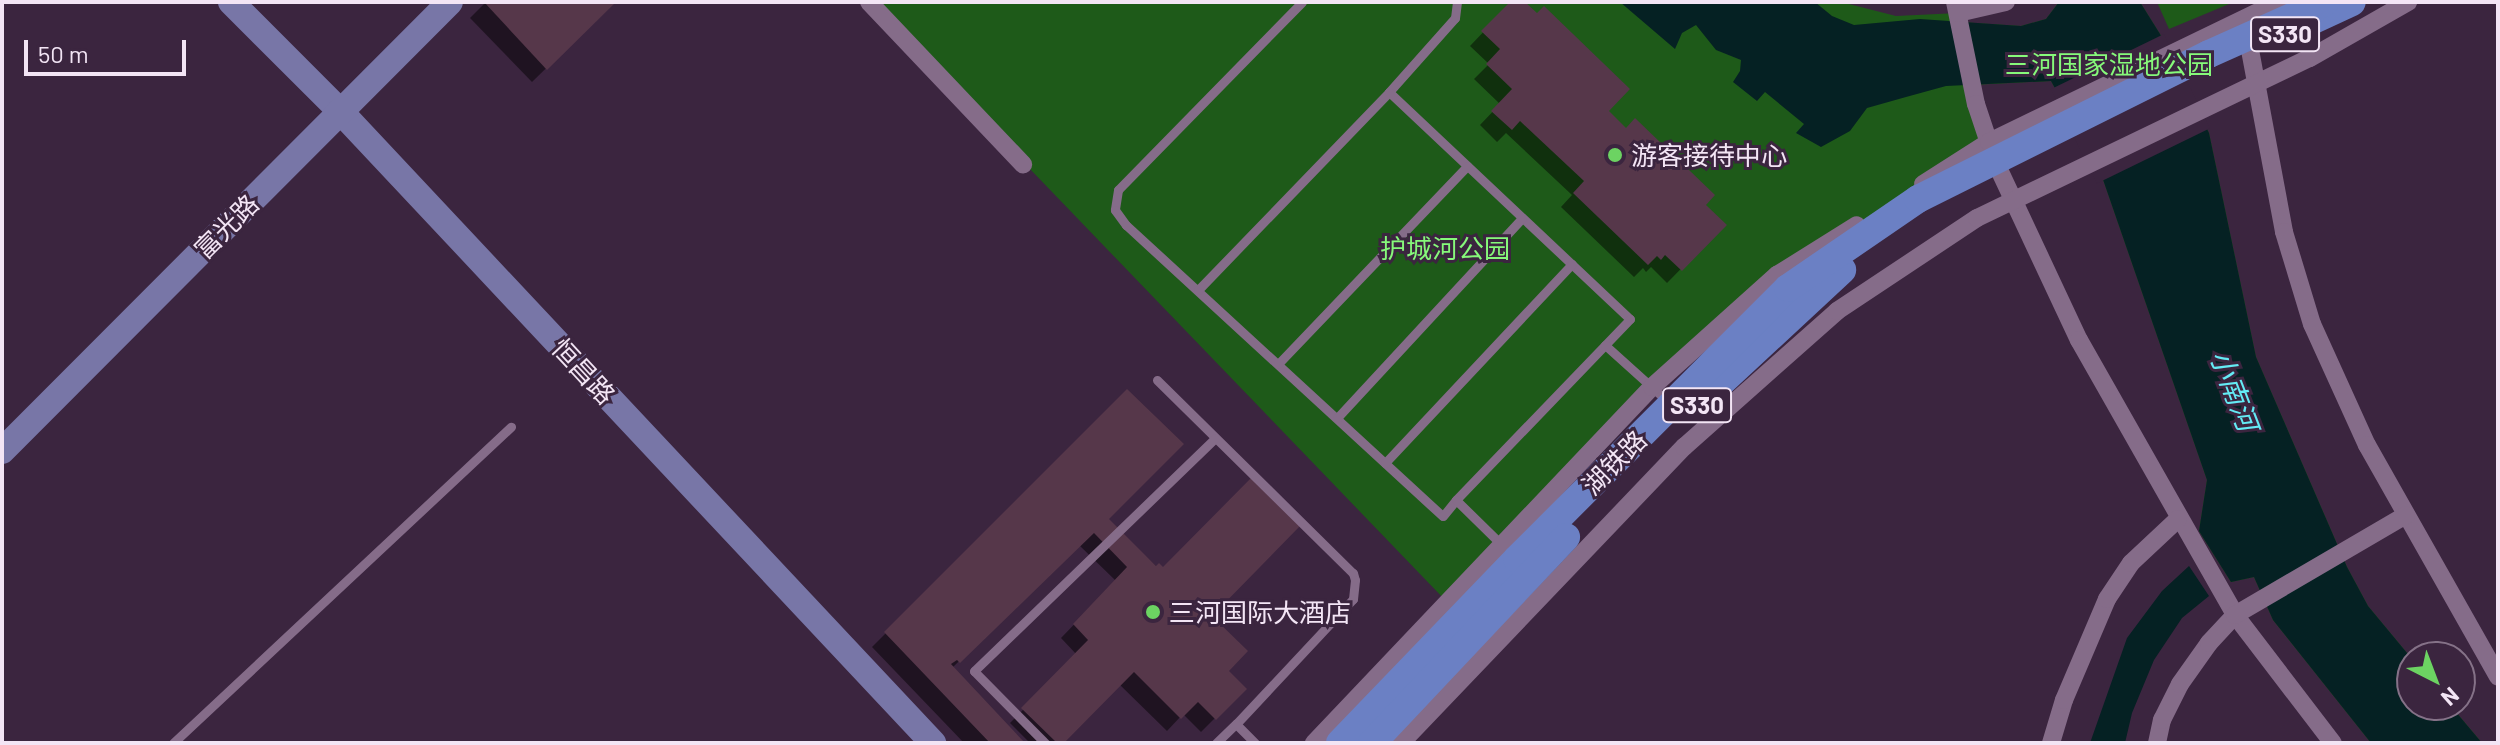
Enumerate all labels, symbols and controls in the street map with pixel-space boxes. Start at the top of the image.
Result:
road number: S330 [2249,14,2321,54]
scale bar [28,24,190,74]
text: 50 m [38,39,89,68]
park label: 三河国家湿地公园 [2005,48,2213,80]
place label: 游客接待中心 [1631,139,1787,171]
marker: 游客接待中心 [1606,146,1624,164]
street label: 富光路 [187,187,265,265]
park label: 护城河公园 [1380,232,1510,264]
street label: 恒昌路 [546,332,622,410]
water label: 小南河 [2204,345,2266,435]
road number: S330 [1661,385,1733,425]
street label: 湖铁路 [1575,423,1653,501]
place label: 三河国际大酒店 [1169,596,1351,628]
marker: 三河国际大酒店 [1144,603,1162,621]
north arrow [2396,641,2476,721]
text: N [2437,683,2465,712]

